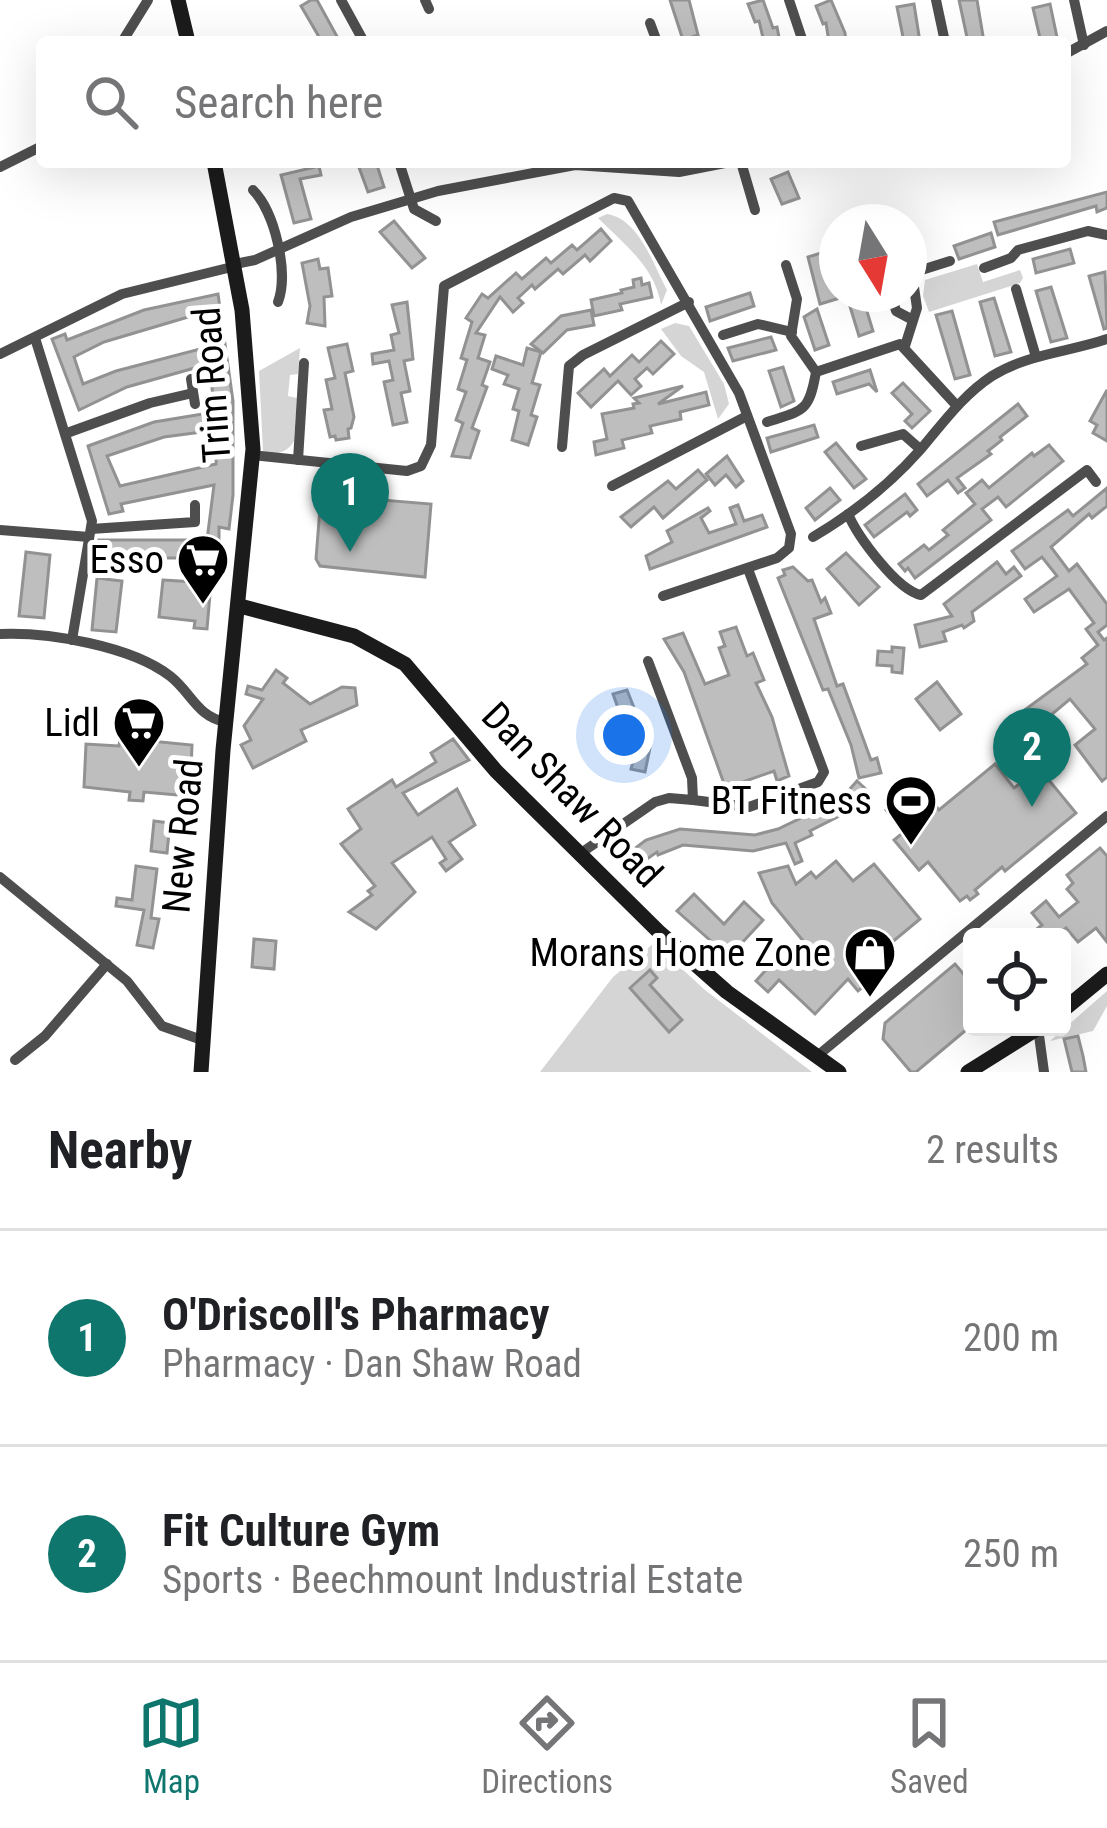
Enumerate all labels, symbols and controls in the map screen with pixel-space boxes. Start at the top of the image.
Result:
search box [36,36,1071,168]
icon: search [78,69,144,135]
text: Search here [174,76,383,129]
north arrow [819,204,927,312]
street label: Trim Road [184,305,240,465]
pin: 1 [311,453,389,552]
supermarket icon: Esso [175,532,231,606]
place label: Esso [89,537,164,583]
street label: Dan Shaw Road [472,693,672,897]
supermarket icon: Lidl [111,695,167,769]
place label: Lidl [44,700,100,746]
your location [594,705,654,765]
pin: 2 [993,708,1071,807]
street label: New Road [153,757,213,915]
sports icon: BT Fitness [883,773,939,847]
place label: BT Fitness [711,778,872,824]
shop icon: Morans Home Zone [842,925,898,999]
map controls [963,928,1071,1036]
button: locate [963,928,1071,1036]
place label: Morans Home Zone [529,930,831,976]
text: Nearby [48,1121,192,1180]
text: 2 results [926,1127,1059,1173]
text: O'Driscoll's Pharmacy [162,1288,550,1341]
text: 1 [77,1315,97,1361]
text: 200 m [963,1315,1059,1361]
text: Pharmacy · Dan Shaw Road [162,1341,582,1387]
text: Fit Culture Gym [162,1504,440,1557]
text: 2 [77,1531,97,1577]
text: 250 m [963,1531,1059,1577]
text: Sports · Beechmount Industrial Estate [162,1557,743,1603]
tab: Map [138,1690,204,1801]
tab: Directions [481,1690,613,1801]
tab: Saved [890,1690,969,1801]

